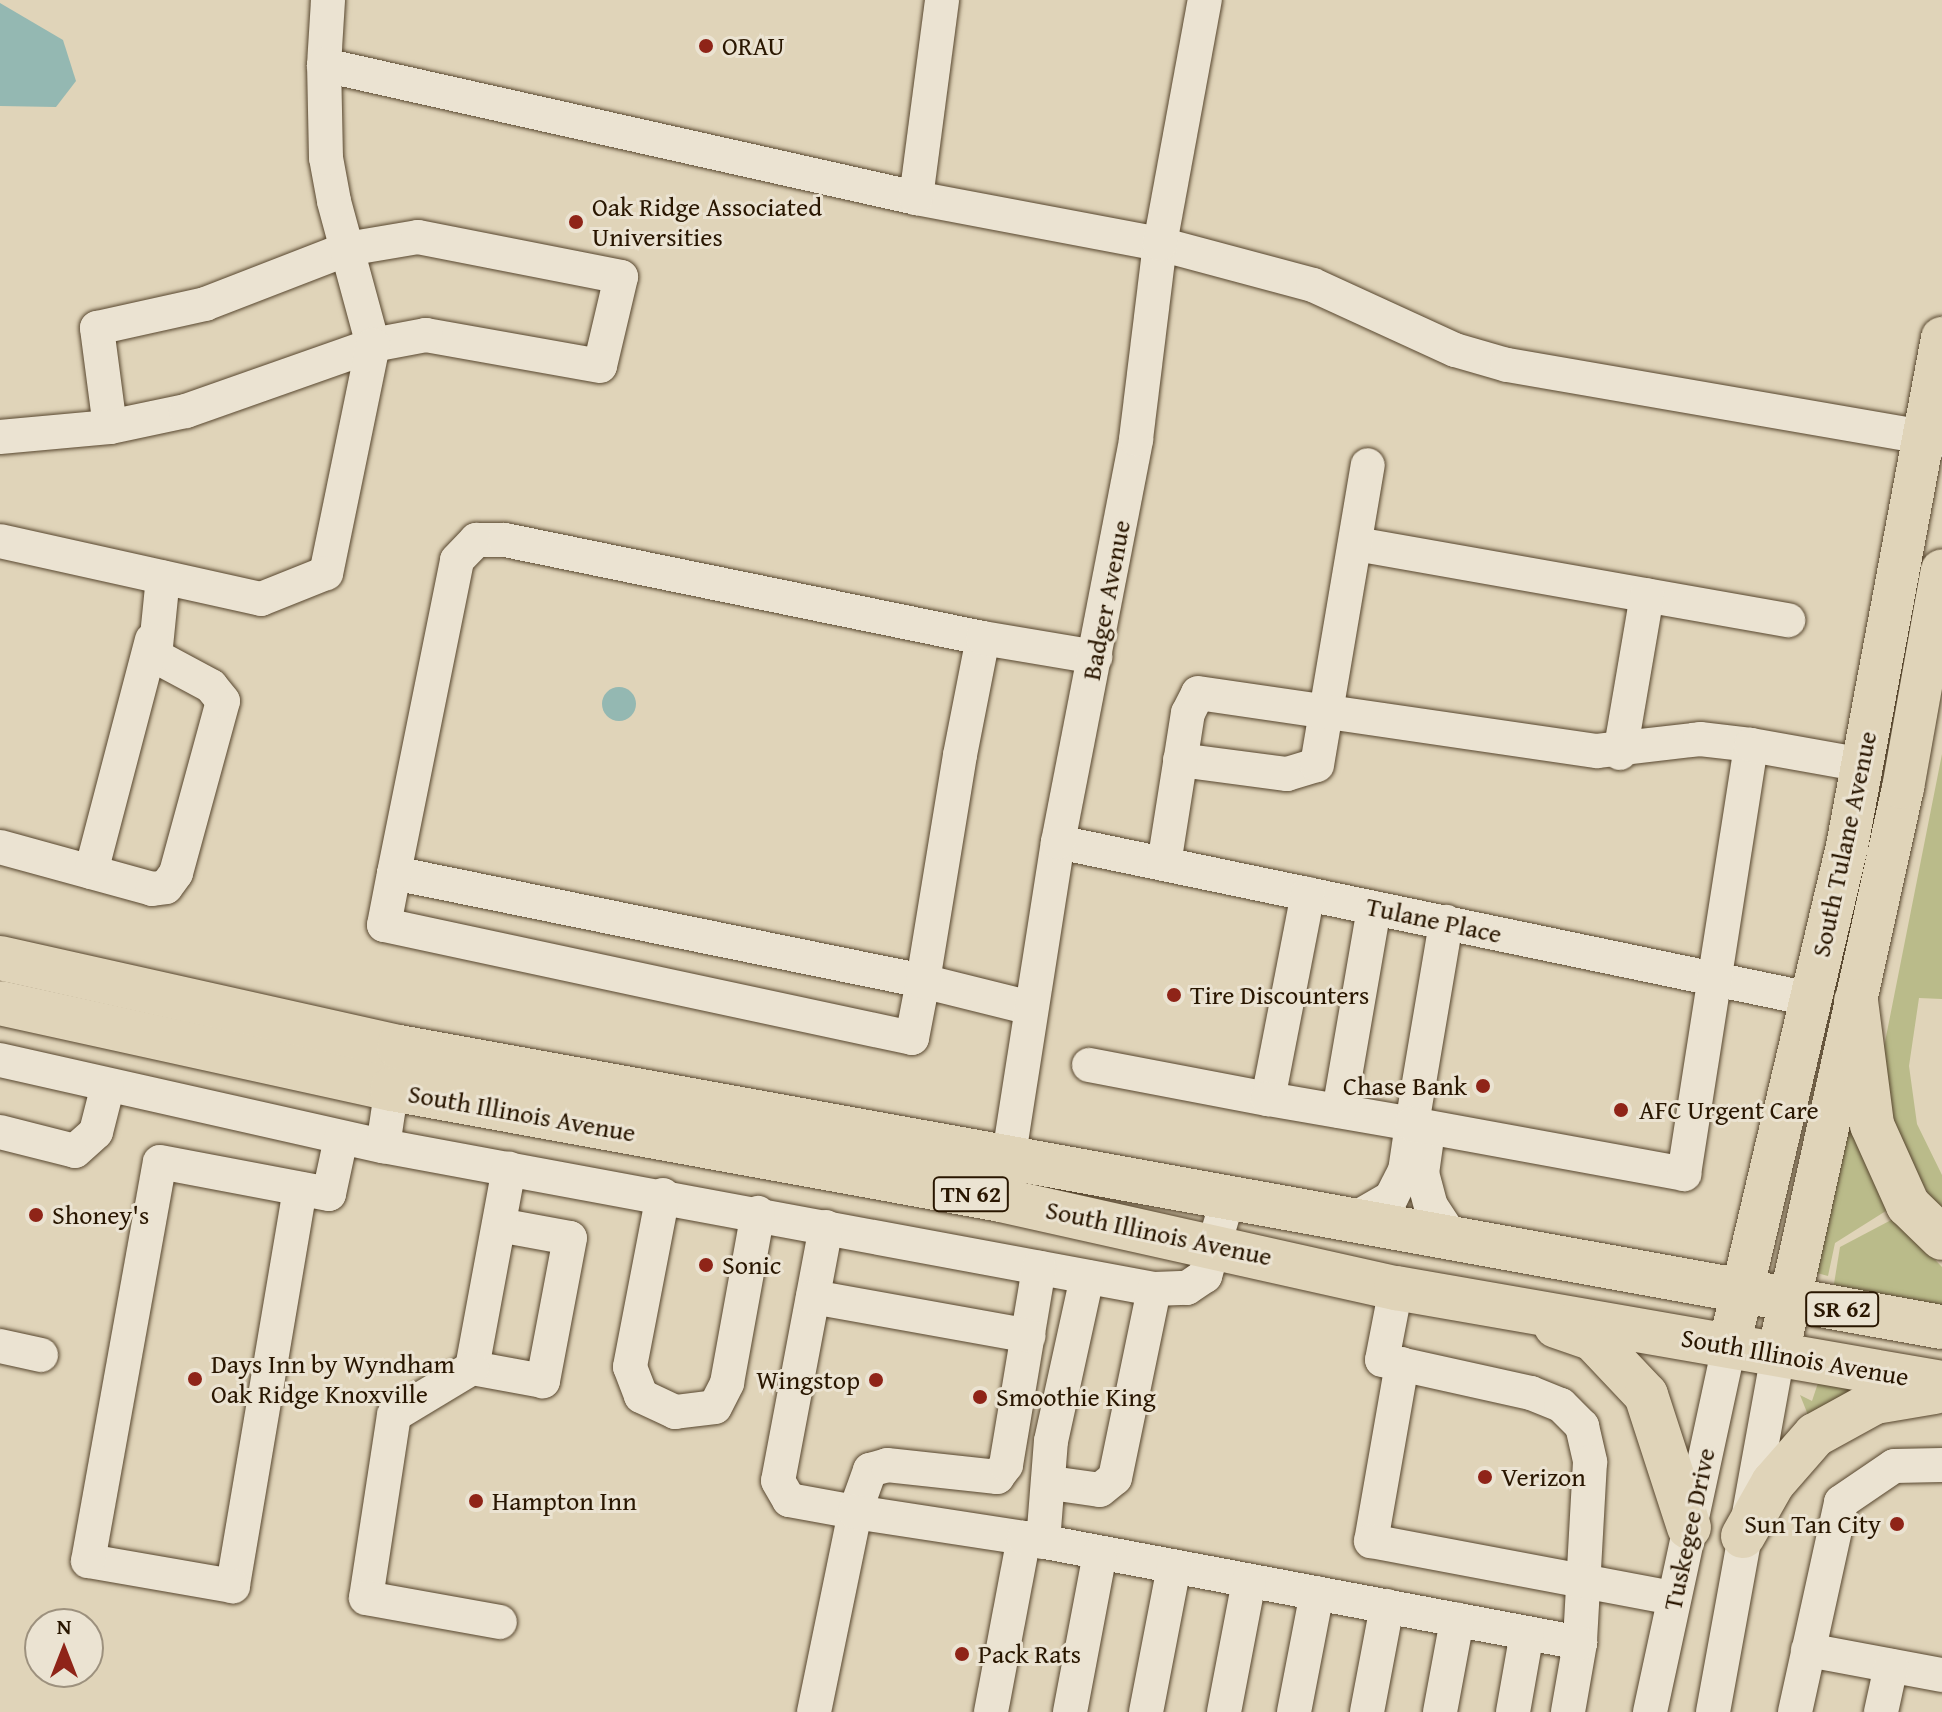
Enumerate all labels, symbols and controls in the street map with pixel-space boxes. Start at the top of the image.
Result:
place label: ORAU [722,30,785,62]
marker: ORAU [697,37,715,55]
place label: Oak Ridge Associated Universities [592,191,822,252]
marker: Oak Ridge Associated Universities [567,213,585,231]
street label: Badger Avenue [1075,517,1137,683]
street label: South Tulane Avenue [1805,728,1883,960]
street label: Tulane Place [1363,890,1505,950]
place label: Tire Discounters [1190,979,1369,1011]
marker: Tire Discounters [1165,986,1183,1004]
place label: Chase Bank [1343,1070,1467,1102]
marker: Chase Bank [1474,1077,1492,1095]
street label: South Illinois Avenue [406,1078,638,1148]
place label: AFC Urgent Care [1639,1094,1819,1126]
marker: AFC Urgent Care [1610,1099,1632,1121]
road number: TN 62 [931,1174,1011,1214]
street label: South Illinois Avenue [1043,1194,1275,1272]
place label: Shoney's [52,1199,149,1231]
marker: Shoney's [27,1206,45,1224]
place label: Sonic [722,1249,781,1281]
marker: Sonic [697,1256,715,1274]
road number: SR 62 [1804,1289,1880,1329]
street label: South Illinois Avenue [1679,1322,1911,1392]
place label: Days Inn by Wyndham Oak Ridge Knoxville [211,1348,455,1410]
place label: Wingstop [756,1364,860,1396]
marker: Days Inn by Wyndham Oak Ridge Knoxville [186,1370,204,1388]
marker: Wingstop [867,1371,885,1389]
place label: Smoothie King [996,1381,1156,1413]
marker: Smoothie King [971,1388,989,1406]
street label: Tuskegee Drive [1657,1445,1721,1613]
place label: Verizon [1501,1461,1586,1493]
marker: Verizon [1476,1468,1494,1486]
place label: Hampton Inn [492,1485,637,1517]
marker: Hampton Inn [467,1492,485,1510]
place label: Sun Tan City [1744,1508,1881,1540]
marker: Sun Tan City [1888,1515,1906,1533]
north arrow [24,1608,104,1688]
text: N [57,1610,71,1642]
place label: Pack Rats [978,1638,1081,1670]
marker: Pack Rats [953,1645,971,1663]

